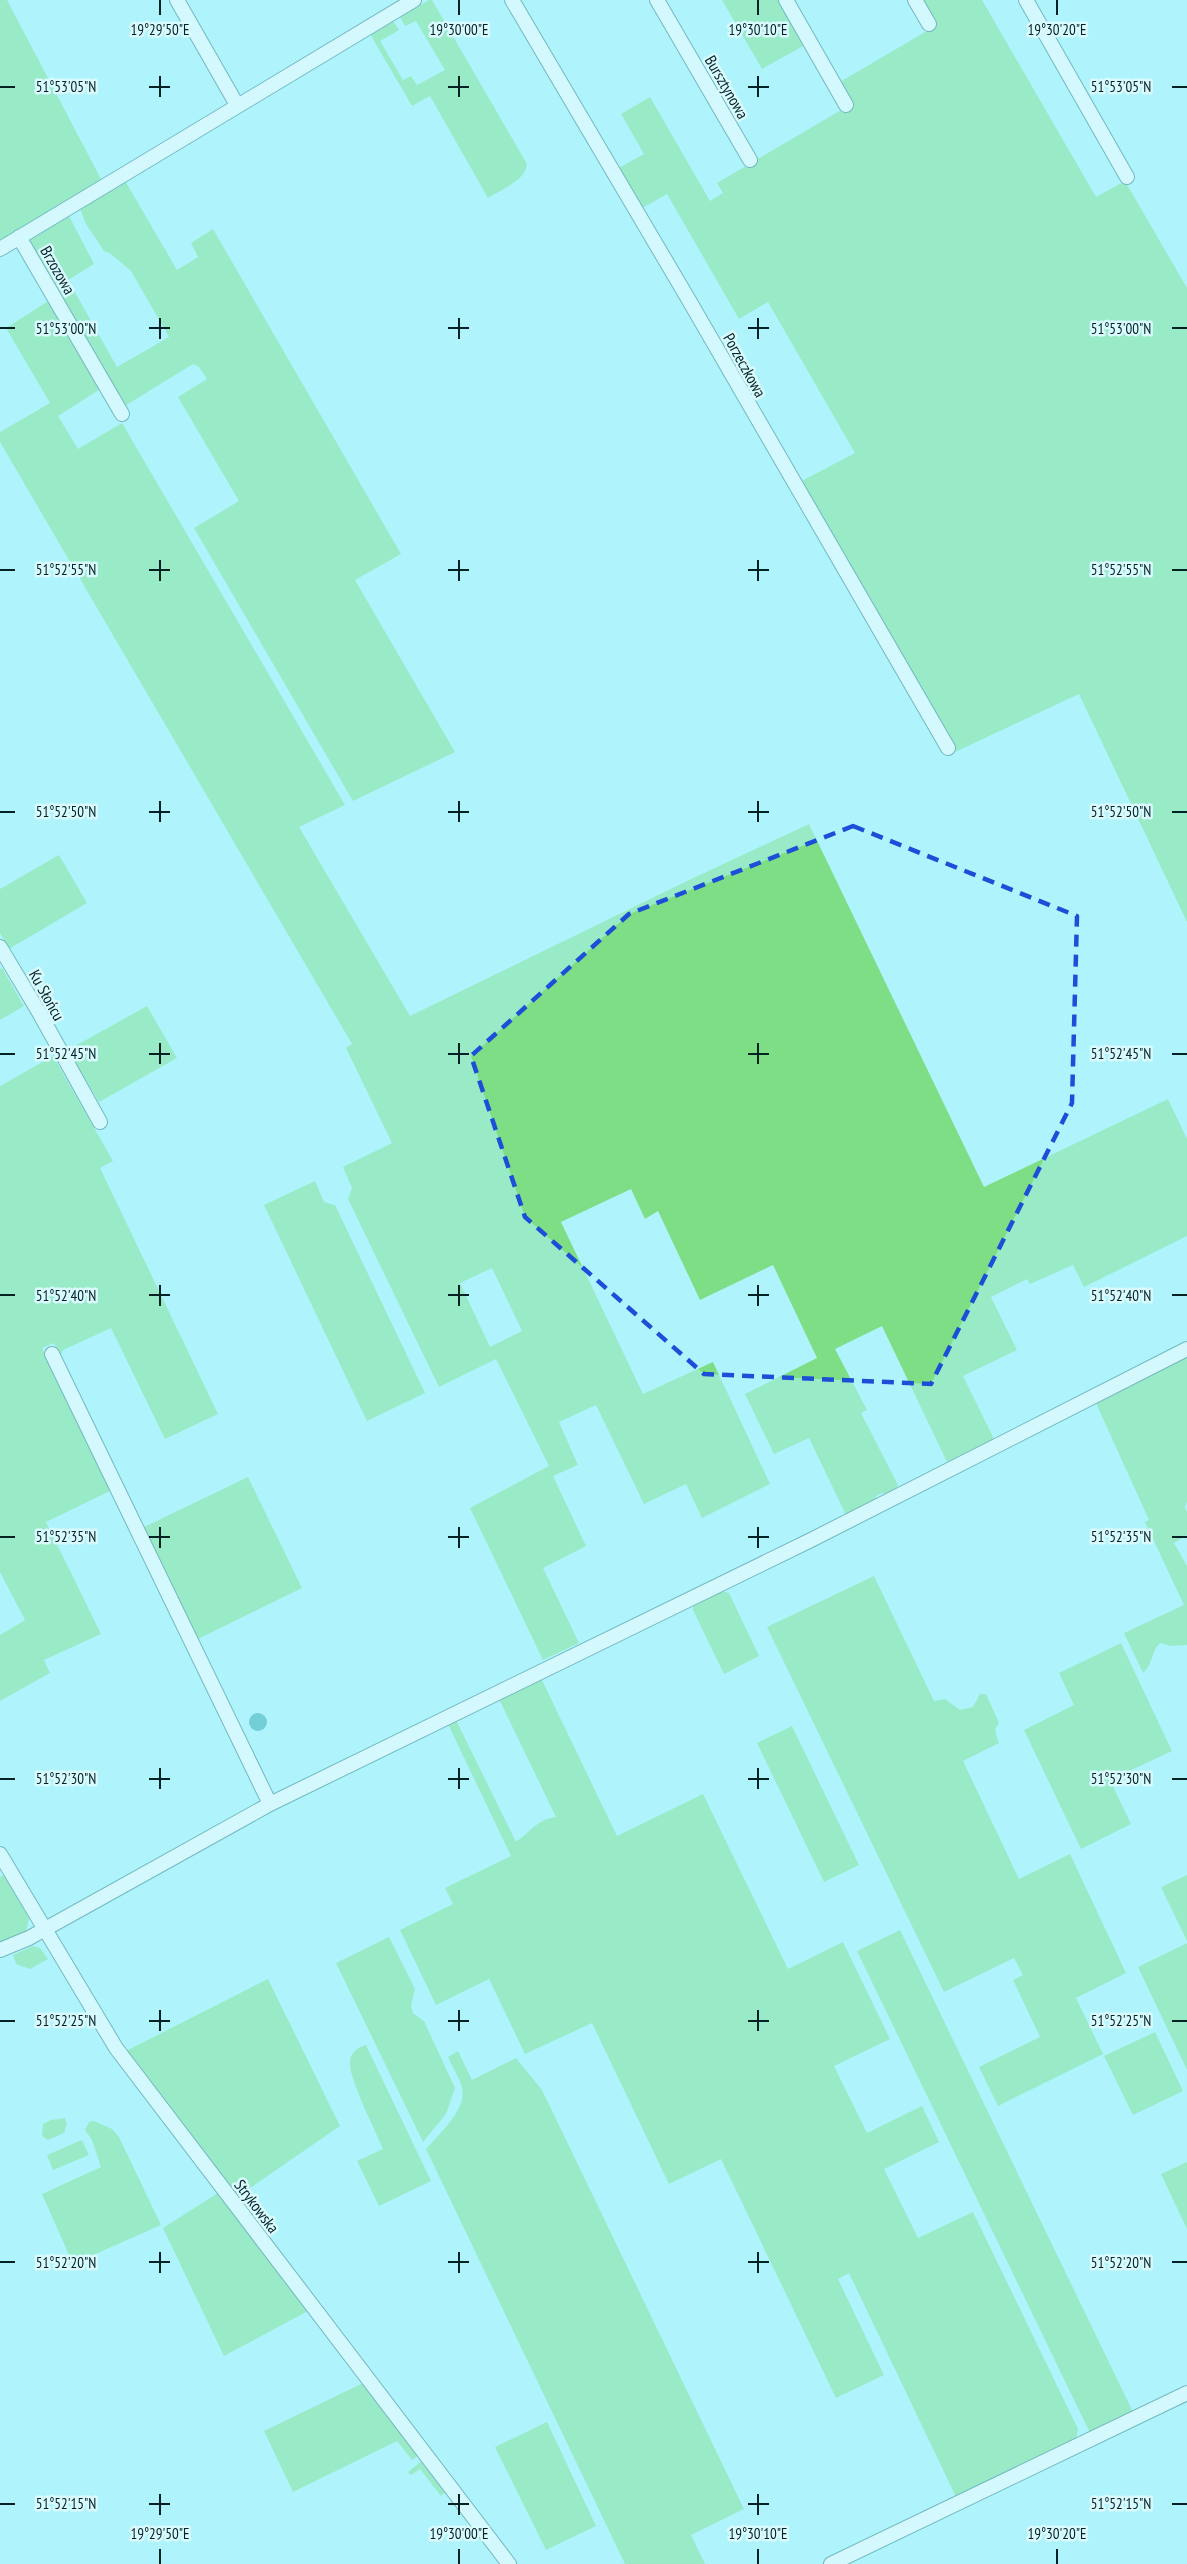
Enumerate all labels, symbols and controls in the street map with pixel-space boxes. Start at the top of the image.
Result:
text: 19°29'50"E [130,20,190,39]
text: 19°30'00"E [429,20,489,39]
text: 19°30'10"E [728,20,788,39]
text: 19°30'20"E [1027,20,1087,39]
street label: Bursztynowa [701,52,753,122]
text: 51°53'05"N [36,77,96,96]
text: 51°53'05"N [1091,77,1151,96]
street label: Brzozowa [36,242,80,298]
text: 51°53'00"N [36,319,96,338]
text: 51°53'00"N [1091,319,1151,338]
street label: Porzeczkowa [719,330,771,400]
text: 51°52'55"N [36,560,96,579]
text: 51°52'55"N [1091,560,1151,579]
text: 51°52'50"N [36,802,96,821]
text: 51°52'50"N [1091,802,1151,821]
street label: Ku Słońcu [25,966,69,1024]
text: 51°52'45"N [36,1044,96,1063]
text: 51°52'45"N [1091,1044,1151,1063]
text: 51°52'40"N [36,1286,96,1305]
text: 51°52'40"N [1091,1286,1151,1305]
text: 51°52'35"N [36,1527,96,1546]
text: 51°52'35"N [1091,1527,1151,1546]
text: 51°52'30"N [36,1769,96,1788]
text: 51°52'30"N [1091,1769,1151,1788]
text: 51°52'25"N [36,2011,96,2030]
text: 51°52'25"N [1091,2011,1151,2030]
street label: Strykowska [230,2175,284,2237]
text: 51°52'20"N [36,2253,96,2272]
text: 51°52'20"N [1091,2253,1151,2272]
text: 51°52'15"N [36,2494,96,2513]
text: 51°52'15"N [1091,2494,1151,2513]
text: 19°29'50"E [130,2524,190,2543]
text: 19°30'00"E [429,2524,489,2543]
text: 19°30'10"E [728,2524,788,2543]
text: 19°30'20"E [1027,2524,1087,2543]

